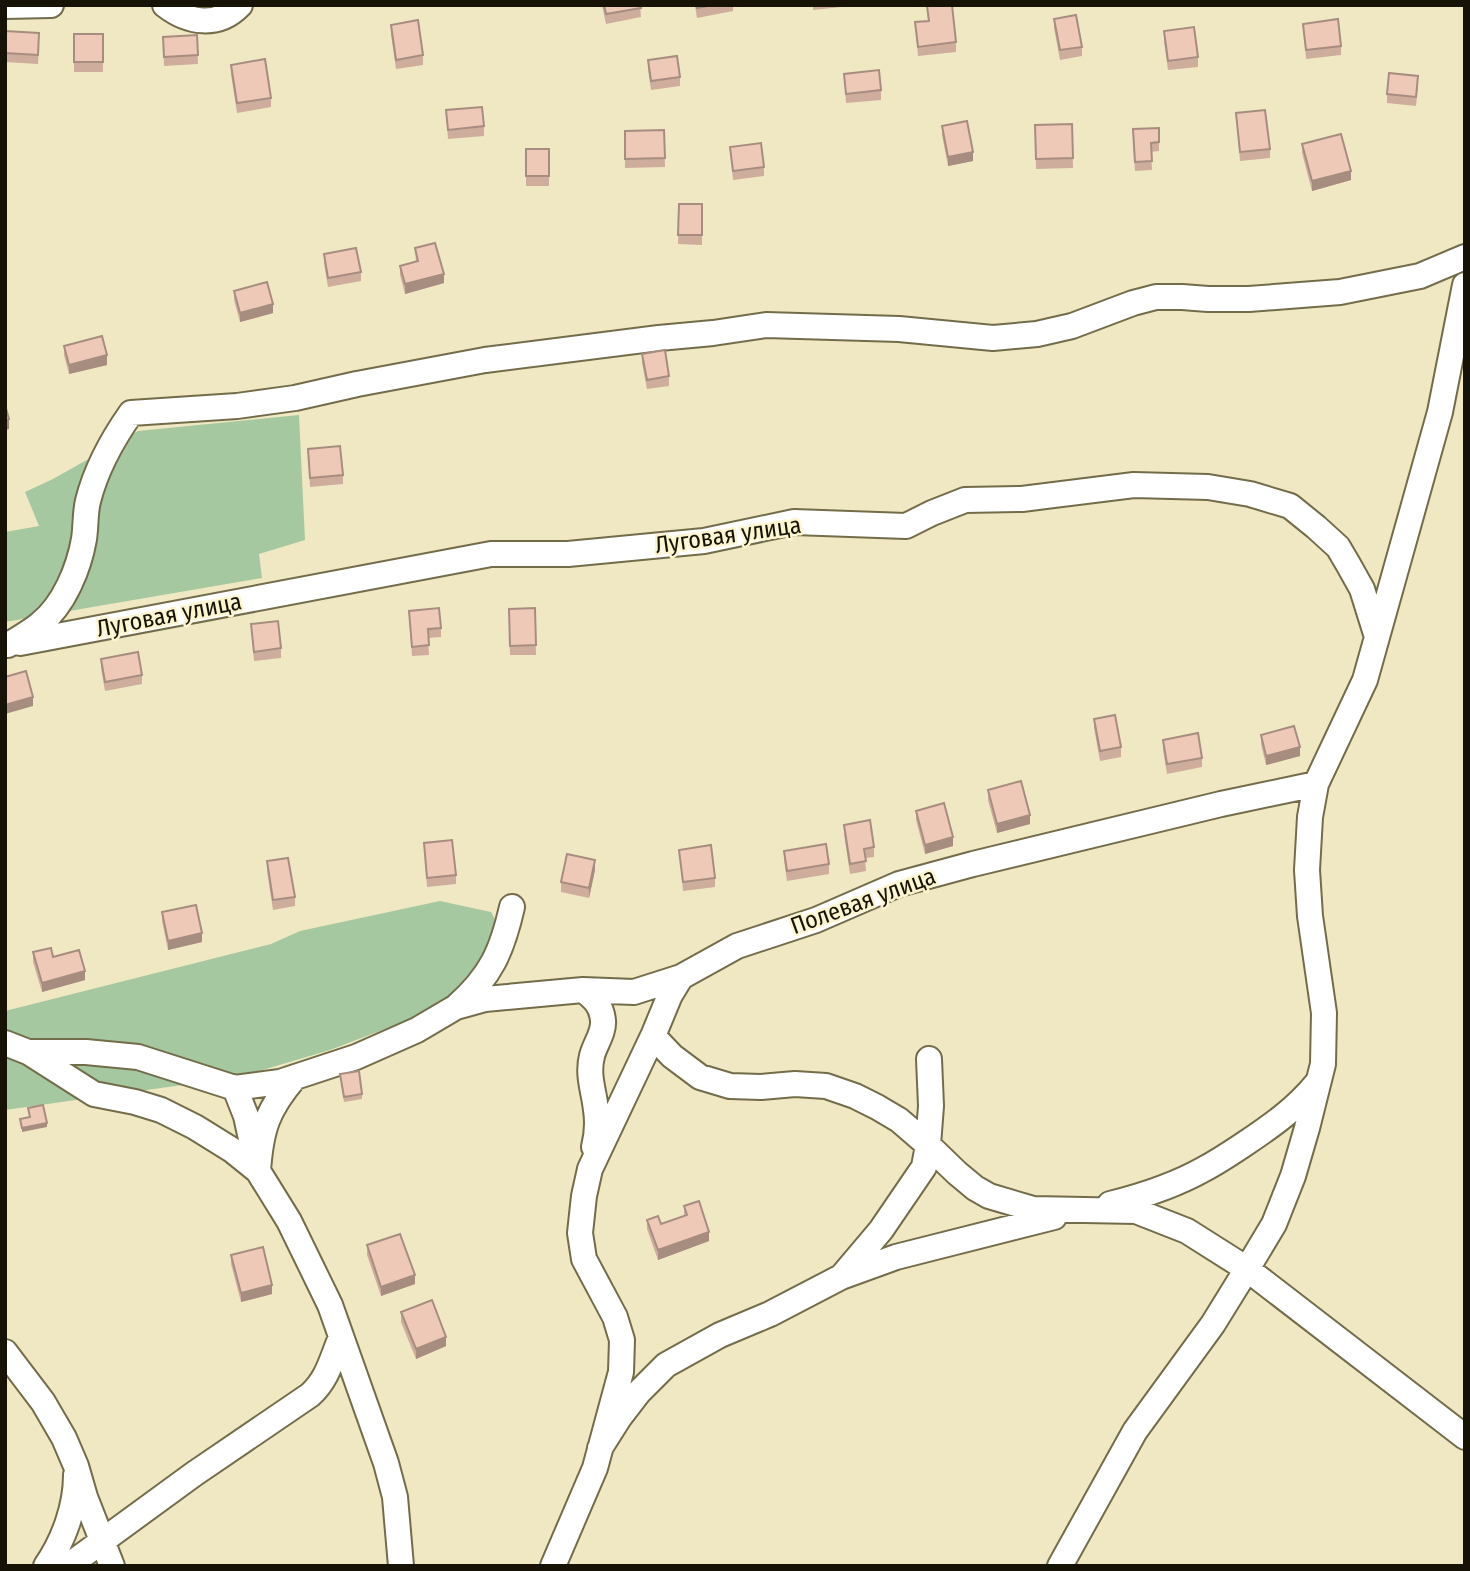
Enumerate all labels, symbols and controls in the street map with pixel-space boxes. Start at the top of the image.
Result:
street label: Луговая улица [653,511,803,559]
street label: Луговая улица [94,587,244,643]
street label: Полевая улица [787,862,939,940]

